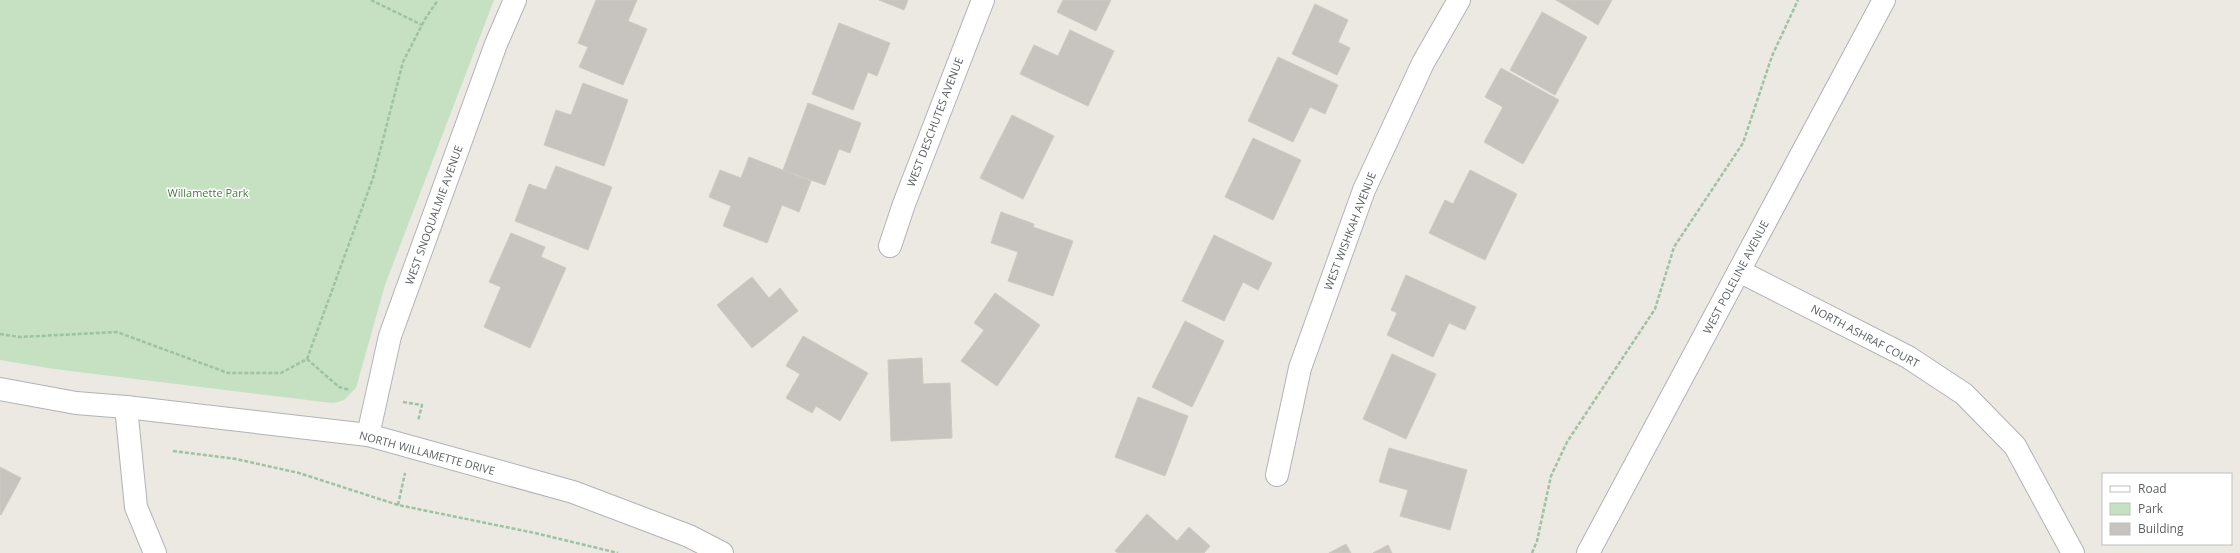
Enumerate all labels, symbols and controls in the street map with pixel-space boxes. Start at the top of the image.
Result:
street label: WEST DESCHUTES AVENUE [903,55,966,189]
street label: WEST SNOQUALMIE AVENUE [401,143,466,287]
street label: WEST WISHKAH AVENUE [1320,170,1379,292]
park label: Willamette Park [168,185,249,200]
street label: WEST POLELINE AVENUE [1699,217,1772,336]
street label: NORTH ASHRAF COURT [1809,301,1922,370]
street label: NORTH WILLAMETTE DRIVE [358,427,497,478]
legend [2102,473,2232,545]
text: Road [2138,480,2167,497]
text: Park [2138,500,2164,517]
text: Building [2138,520,2184,537]

